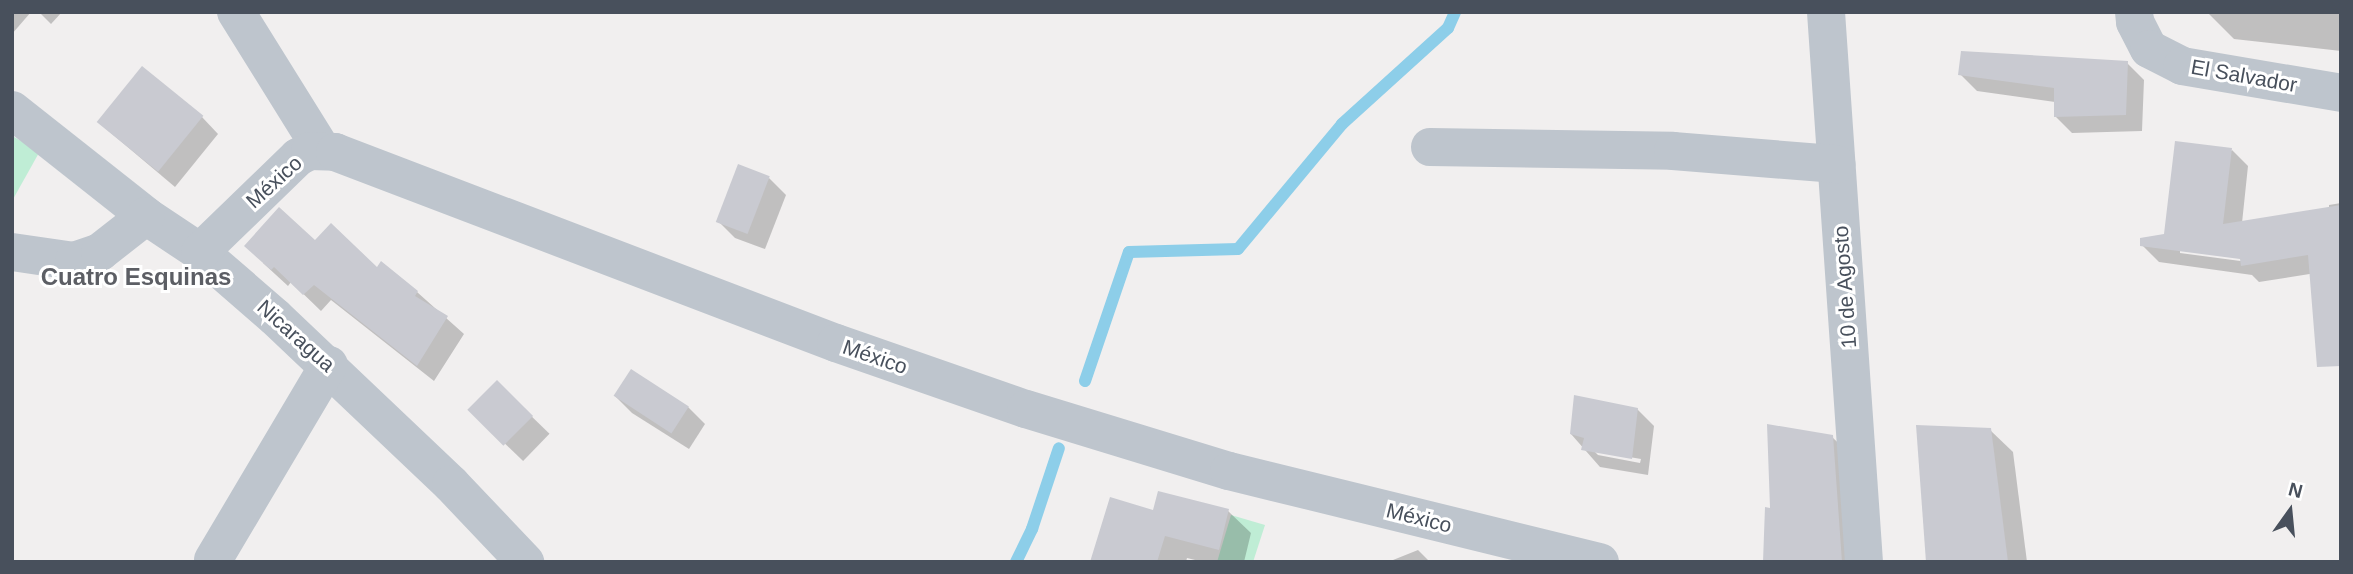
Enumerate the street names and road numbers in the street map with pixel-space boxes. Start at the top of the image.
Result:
street label: El Salvador [2189,54,2299,98]
street label: México [241,150,307,214]
street label: 10 de Agosto [1828,224,1862,350]
street label: Nicaragua [252,295,340,377]
street label: México [839,334,911,380]
street label: México [1384,498,1454,538]

